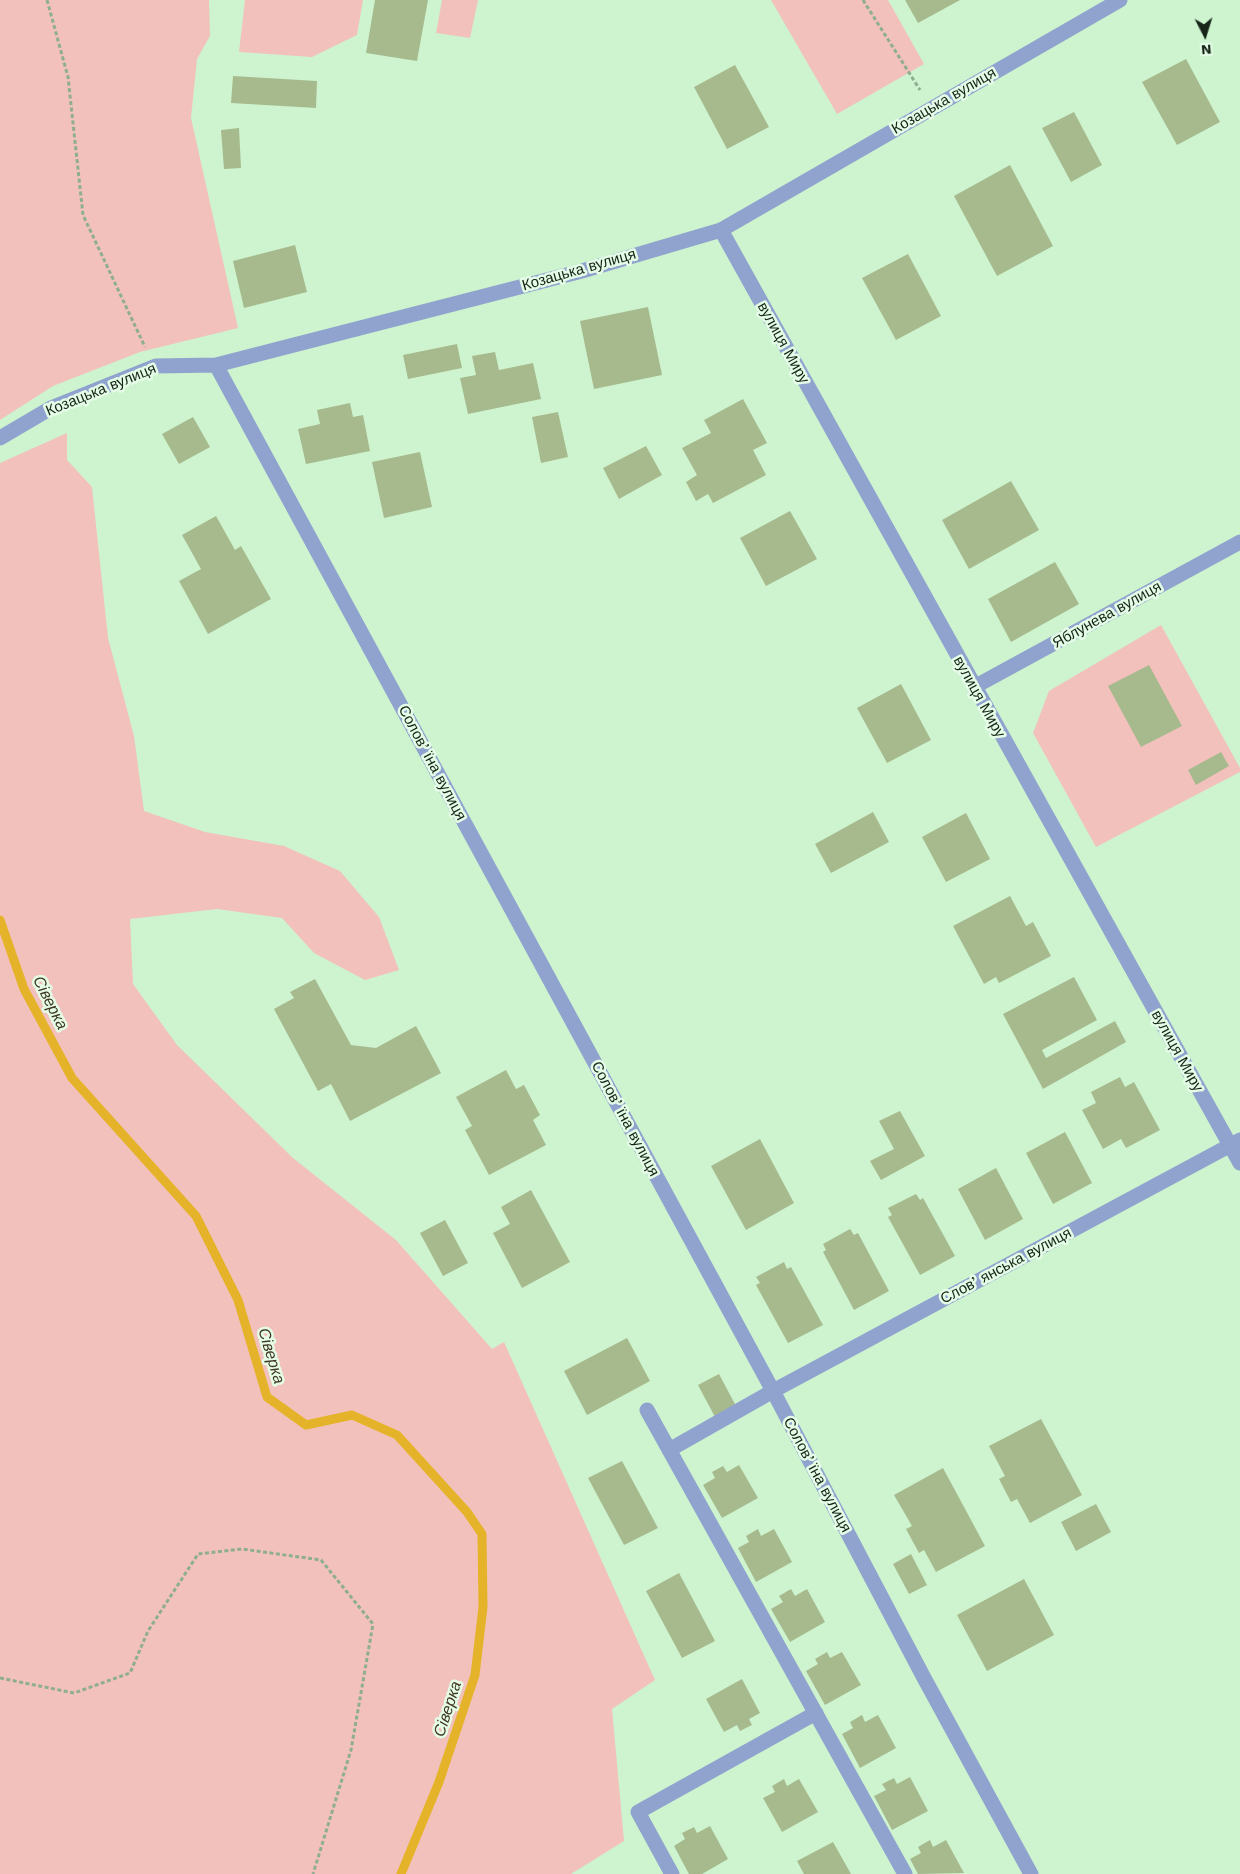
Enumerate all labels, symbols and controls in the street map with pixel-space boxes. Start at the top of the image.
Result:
north arrow [1180,10,1230,60]
text: N [1200,42,1212,58]
street label: Козацька вулиця [889,64,999,138]
street label: Козацька вулиця [520,245,638,295]
street label: вулиця Миру [753,299,813,387]
street label: Козацька вулиця [43,360,159,420]
street label: Яблунева вулиця [1049,578,1165,652]
street label: вулиця Миру [949,653,1009,741]
street label: Соловʼїна вулиця [394,702,470,824]
water label: Сіверка [28,973,72,1033]
street label: вулиця Миру [1147,1007,1207,1095]
street label: Соловʼїна вулиця [587,1058,663,1180]
street label: Словʼянська вулиця [937,1224,1075,1308]
water label: Сіверка [253,1326,289,1386]
street label: Соловʼїна вулиця [779,1414,855,1536]
water label: Сіверка [430,1679,466,1739]

